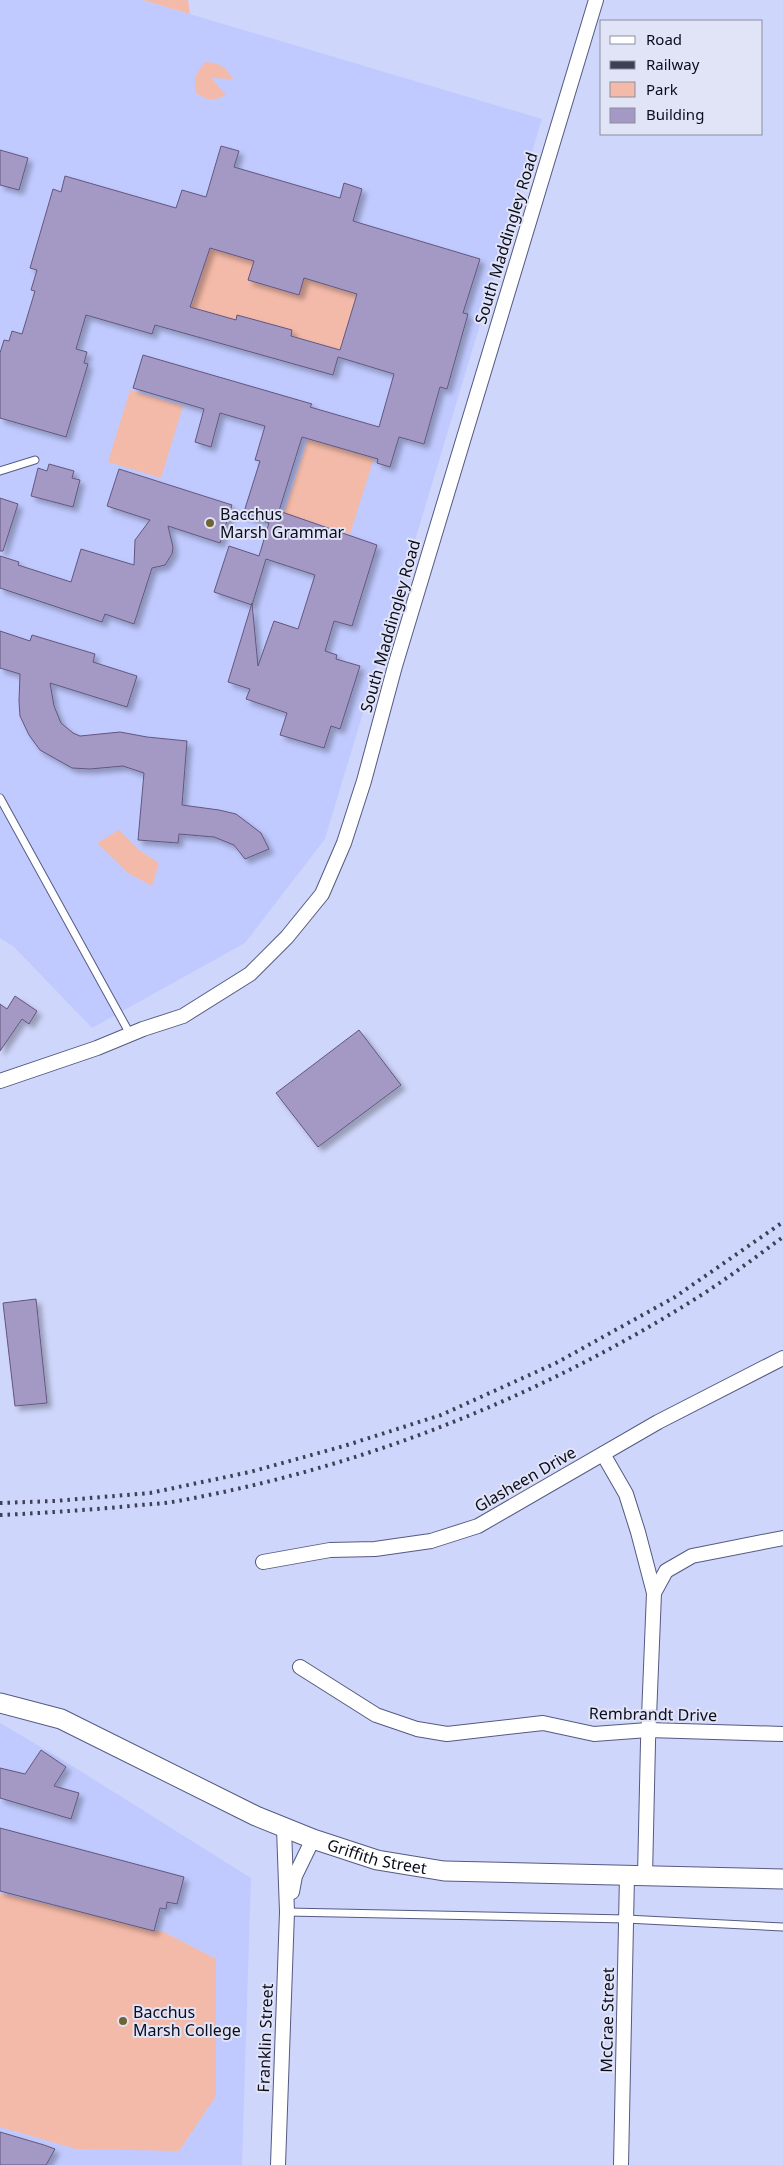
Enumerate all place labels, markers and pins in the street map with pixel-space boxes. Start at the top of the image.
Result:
place label: Bacchus Marsh Grammar [220,503,345,543]
marker: Bacchus Marsh Grammar [204,517,216,529]
place label: Bacchus Marsh College [133,2001,241,2041]
marker: Bacchus Marsh College [117,2015,129,2027]

